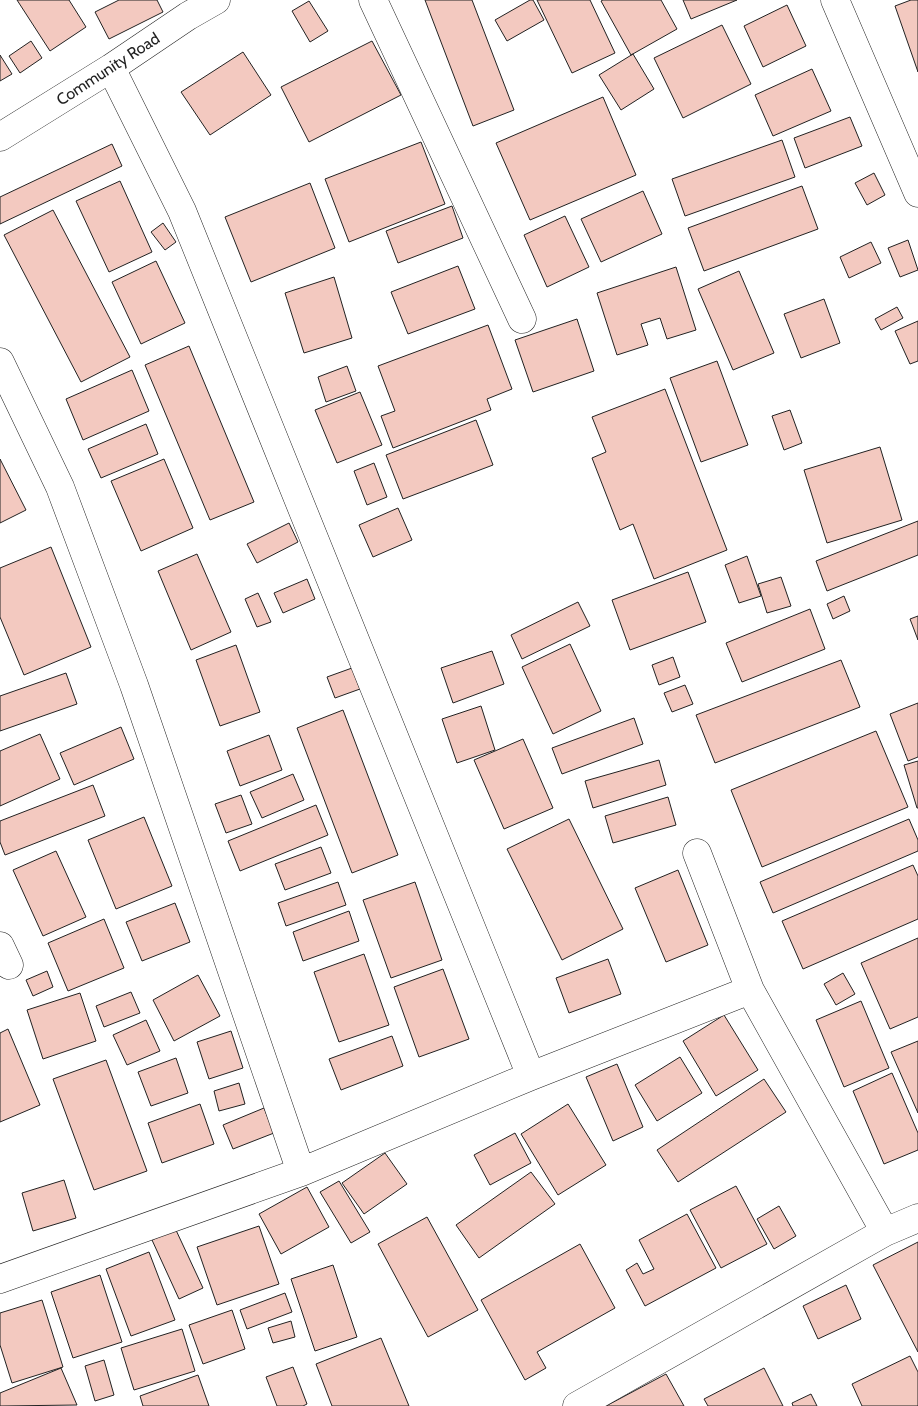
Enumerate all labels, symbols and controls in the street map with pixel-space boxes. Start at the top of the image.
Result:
street label: Community Road [53,29,163,109]

